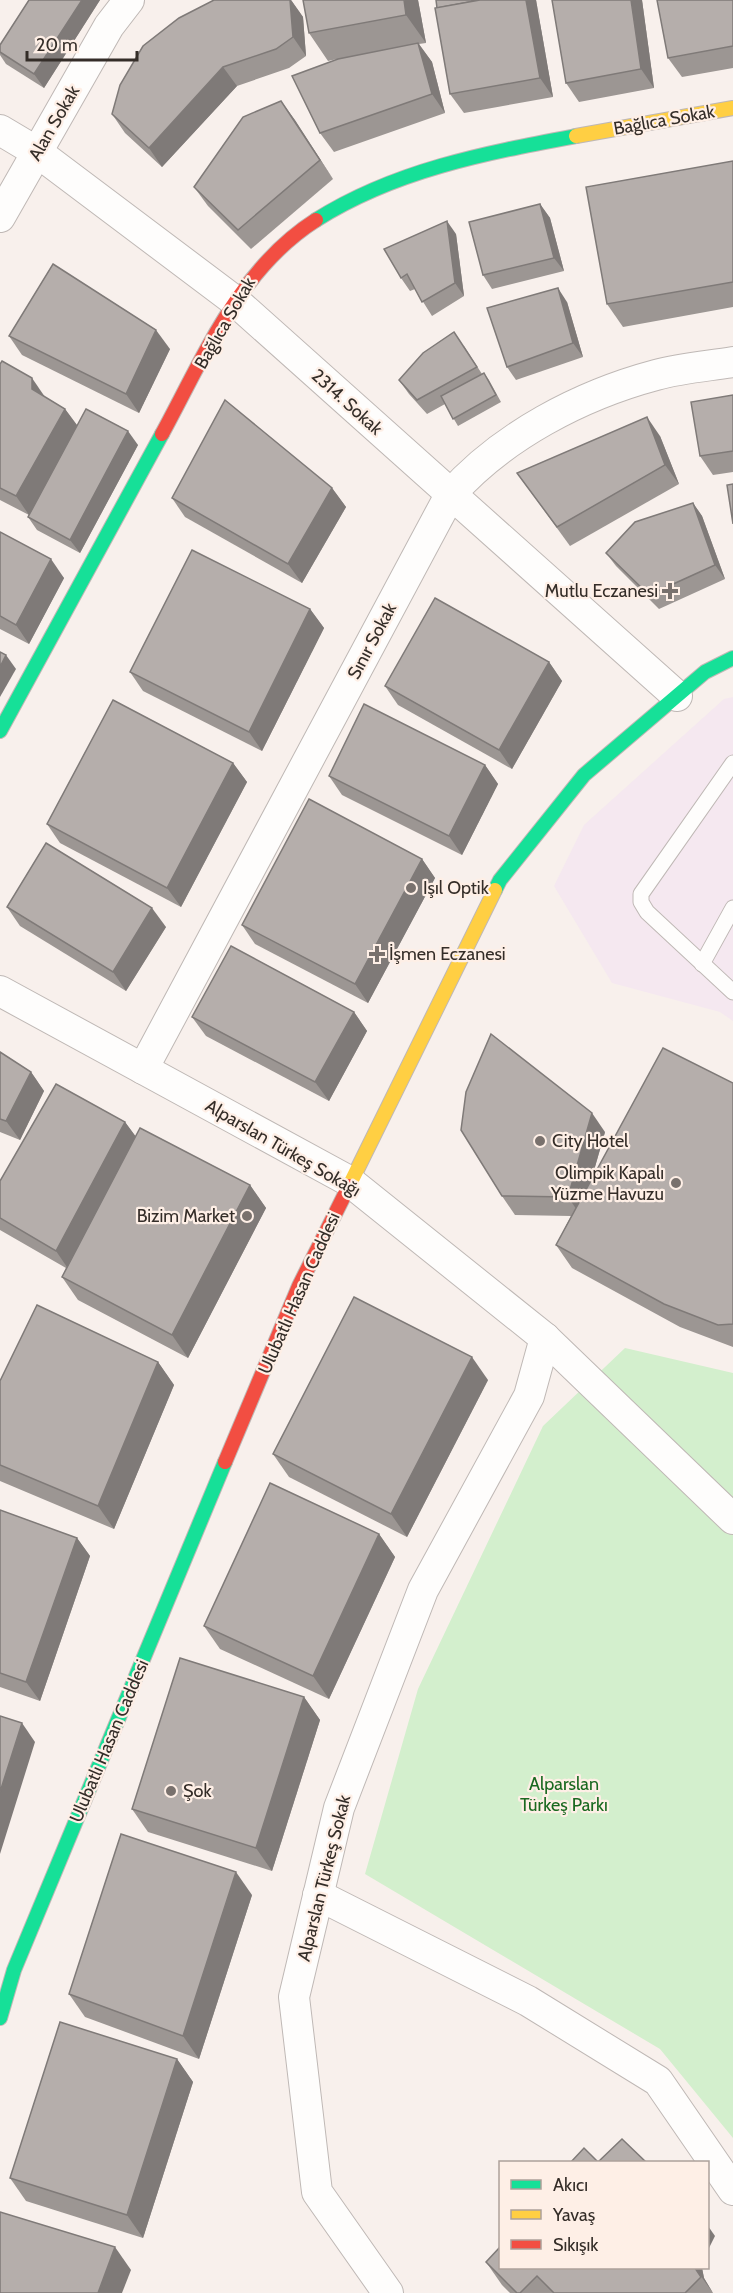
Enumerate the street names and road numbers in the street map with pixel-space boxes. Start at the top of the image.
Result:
street label: Alan Sokak [24,81,85,164]
street label: Bağlıca Sokak [612,100,717,140]
street label: Bağlıca Sokak [190,272,261,373]
street label: 2314. Sokak [307,364,388,440]
street label: Sınır Sokak [343,598,402,683]
street label: Alparslan Türkeş Sokağı [202,1095,364,1201]
street label: Ulubatlı Hasan Caddesi [253,1209,345,1377]
street label: Ulubatlı Hasan Caddesi [65,1656,153,1826]
street label: Alparslan Türkeş Sokak [293,1792,356,1963]

